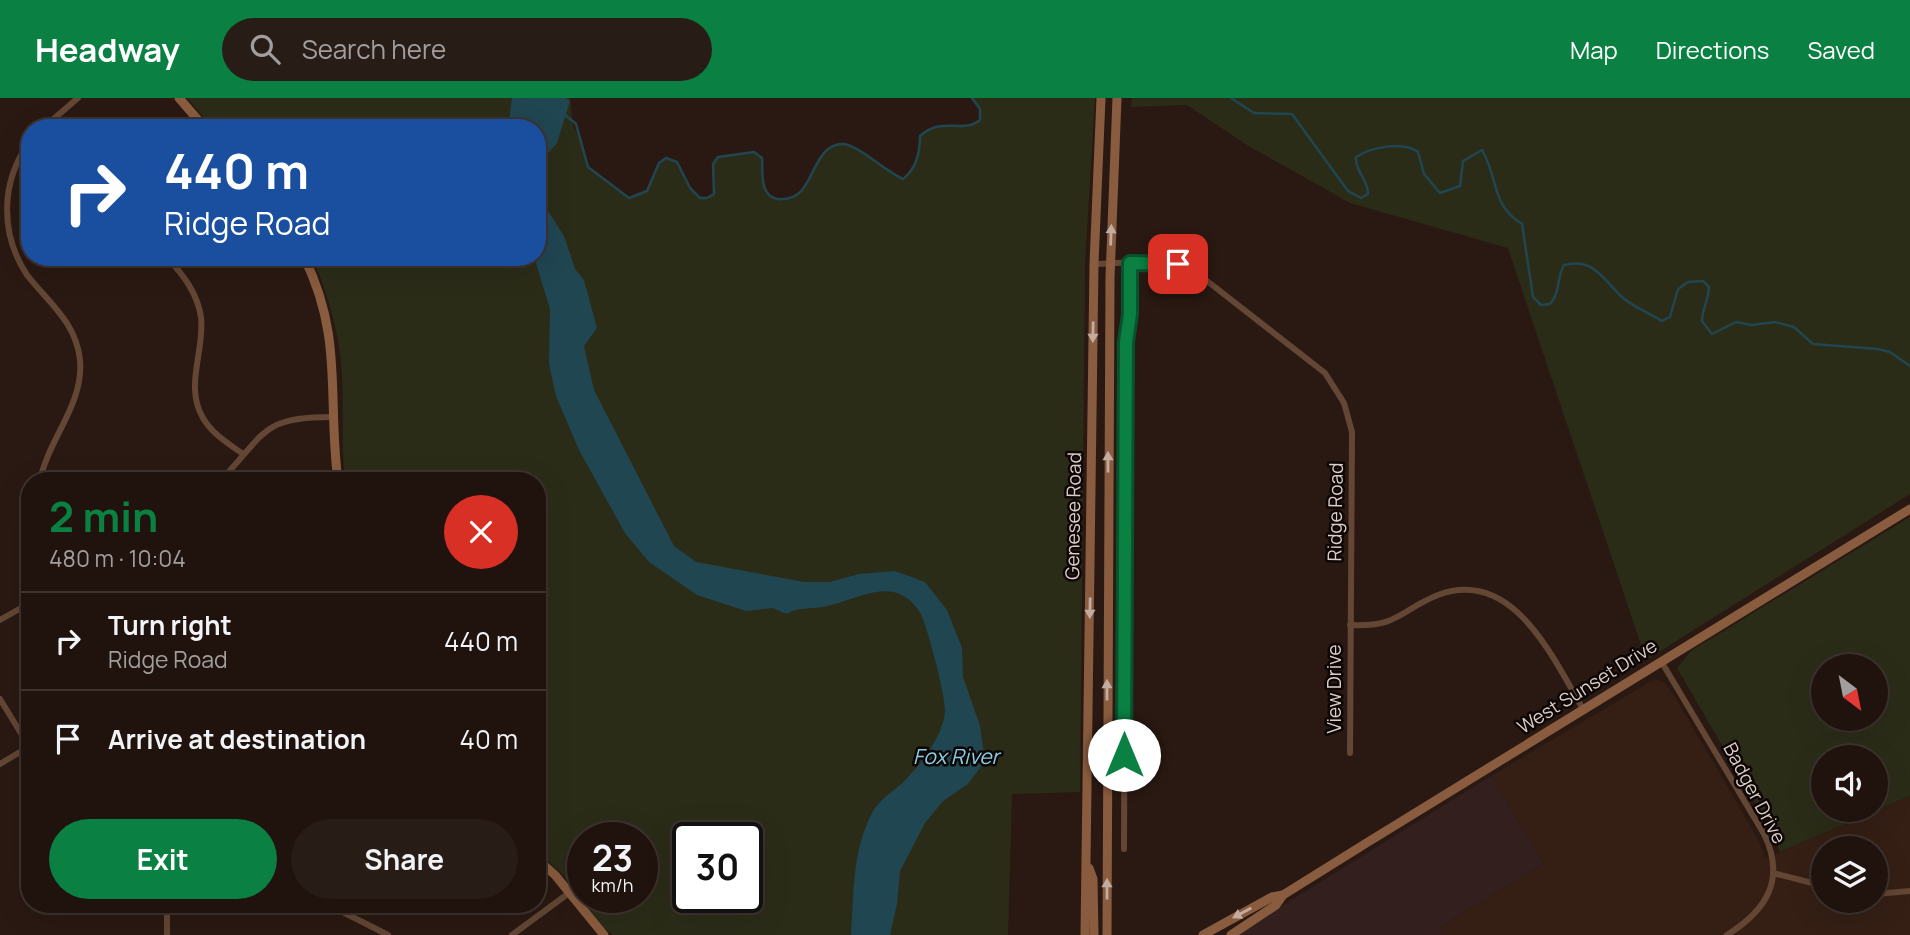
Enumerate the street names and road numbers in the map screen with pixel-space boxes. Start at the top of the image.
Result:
street label: Genesee Road [1059,452,1087,580]
street label: Ridge Road [1321,462,1349,562]
street label: West Sunset Drive [1512,632,1662,740]
street label: View Drive [1321,644,1347,734]
street label: Badger Drive [1717,738,1793,848]

